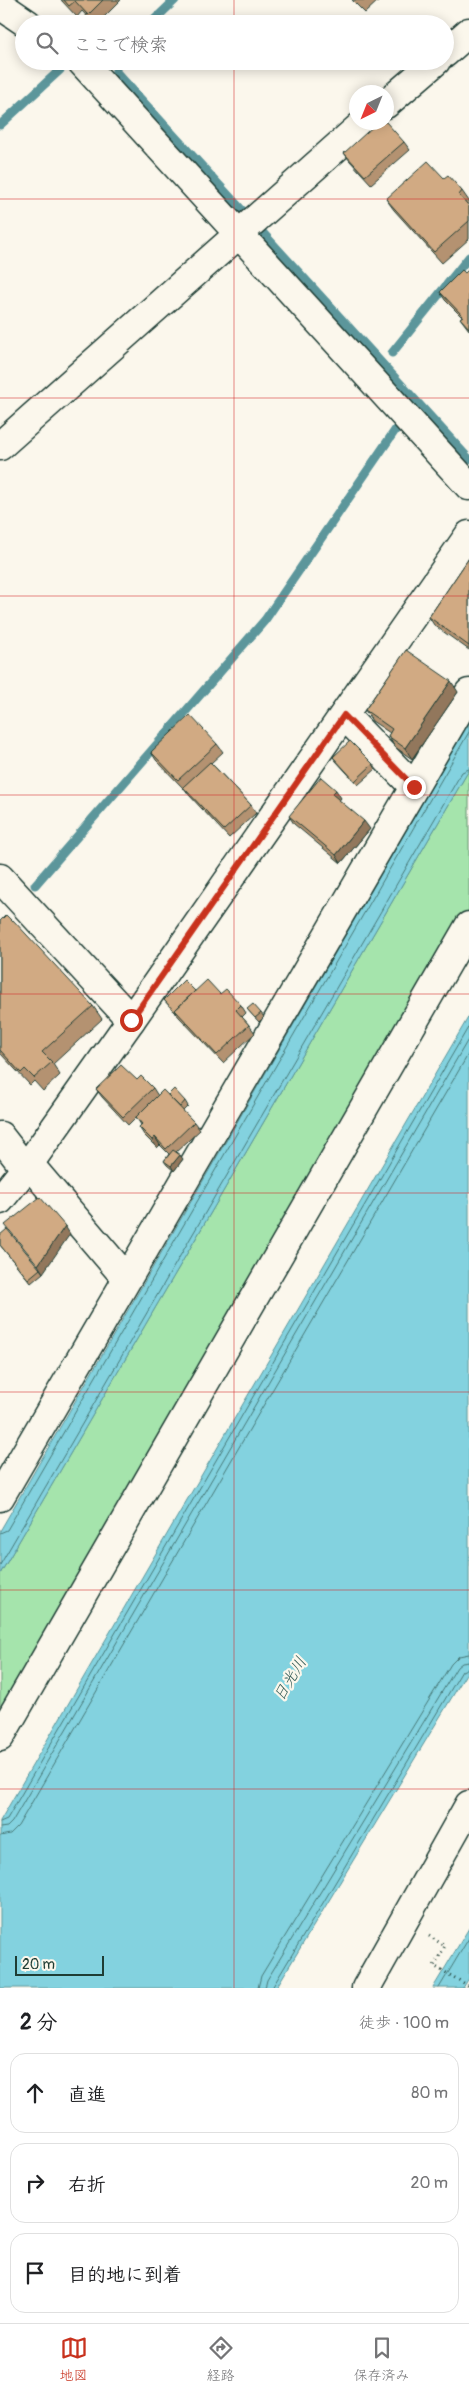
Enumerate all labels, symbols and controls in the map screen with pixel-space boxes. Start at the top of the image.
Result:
search box [15,15,454,70]
icon: search [33,29,61,57]
text: ここで検索 [73,33,168,57]
north arrow [349,85,394,130]
route end [403,776,426,799]
route start [120,1009,143,1032]
water label: 日光川 [269,1653,311,1705]
scale bar [15,1953,104,1976]
text: 20 m [22,1956,55,1973]
text: 2 分 [20,2009,57,2036]
text: 徒歩 · 100 m [359,2013,449,2033]
icon: ahead [21,2079,49,2107]
text: 直進 [68,2083,106,2107]
text: 80 m [411,2083,448,2103]
icon: right [21,2169,49,2197]
text: 右折 [68,2173,106,2197]
text: 20 m [410,2173,448,2193]
icon: arrive [21,2259,49,2287]
text: 目的地に到着 [68,2263,182,2287]
tab: 地図 [60,2334,88,2384]
tab: 経路 [207,2334,235,2384]
tab: 保存済み [354,2334,410,2384]

